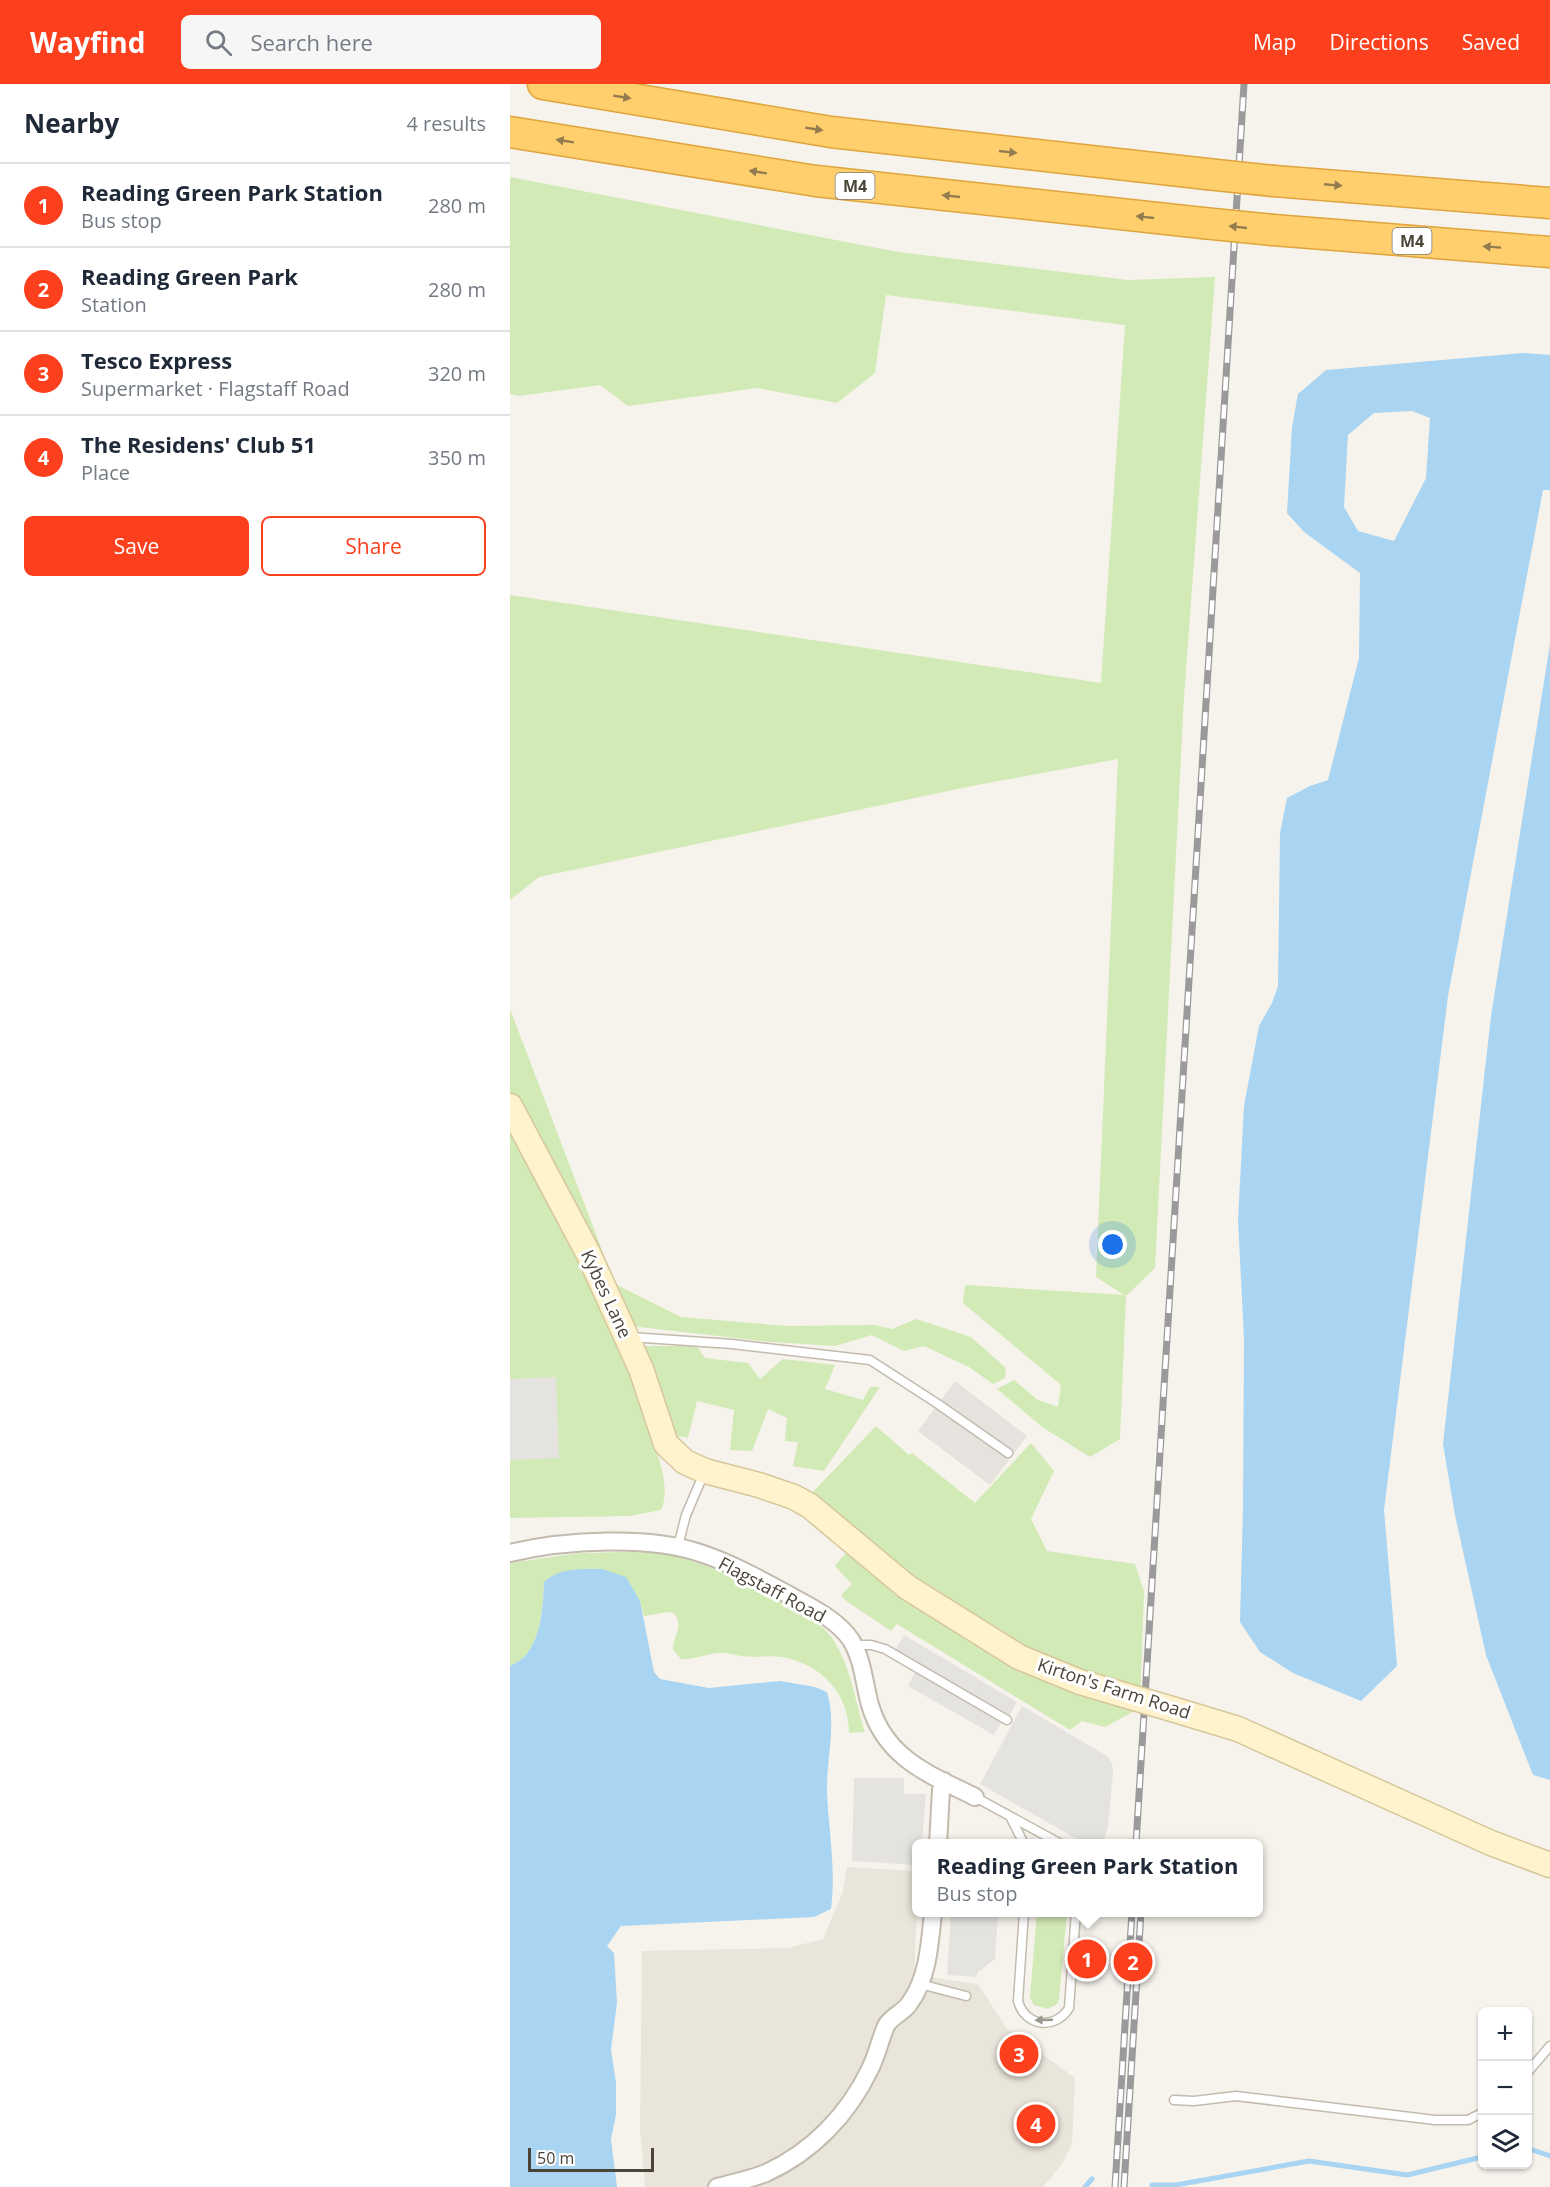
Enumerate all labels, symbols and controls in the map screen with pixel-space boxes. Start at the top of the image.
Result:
search box [181,15,601,69]
text: Wayfind [30,23,145,61]
icon: search [202,26,235,59]
text: Search here [250,27,373,57]
text: Map [1253,28,1296,56]
text: Directions [1329,28,1429,56]
text: Saved [1462,28,1520,56]
one-way arrow [612,93,631,102]
text: Nearby [24,105,119,141]
text: 4 results [406,110,486,137]
one-way arrow [805,125,824,134]
one-way arrow [556,136,575,145]
one-way arrow [998,147,1017,157]
one-way arrow [748,167,767,176]
road number: M4 [836,173,874,199]
text: Reading Green Park Station [81,177,383,207]
one-way arrow [1323,181,1342,190]
one-way arrow [942,191,961,201]
text: 1 [38,192,49,219]
text: 280 m [428,192,486,219]
text: Bus stop [81,207,162,234]
one-way arrow [1135,212,1154,222]
one-way arrow [1229,222,1248,232]
road number: M4 [1392,228,1432,254]
one-way arrow [1482,242,1501,252]
text: Reading Green Park [81,261,298,291]
text: 2 [38,276,49,303]
text: 280 m [428,276,486,303]
text: Station [81,291,147,318]
text: Tesco Express [81,345,232,375]
text: 3 [38,360,49,387]
text: 320 m [428,360,486,387]
text: Supermarket · Flagstaff Road [81,375,350,402]
text: The Residens' Club 51 [81,429,316,459]
text: 4 [38,444,49,471]
text: 350 m [428,444,486,471]
text: Place [81,459,130,486]
button: Save [24,516,249,576]
button: Share [261,516,486,576]
your location [1098,1230,1127,1259]
street label: Kybes Lane [576,1245,638,1342]
street label: Flagstaff Road [715,1551,830,1627]
street label: Kirton's Farm Road [1035,1652,1194,1724]
popup [912,1839,1263,1917]
text: Reading Green Park Station [937,1850,1238,1880]
text: Bus stop [937,1880,1017,1907]
pin: 1 [1068,1936,1106,1982]
pin: 2 [1114,1940,1152,1984]
map controls [1478,2007,1532,2169]
button: + [1478,2007,1532,2061]
one-way arrow [1035,2016,1054,2025]
pin: 3 [1000,2032,1038,2076]
button: − [1478,2061,1532,2115]
pin: 4 [1016,2102,1056,2146]
button: layers [1478,2115,1532,2169]
scale bar [528,2145,654,2172]
text: 50 m [537,2147,574,2169]

